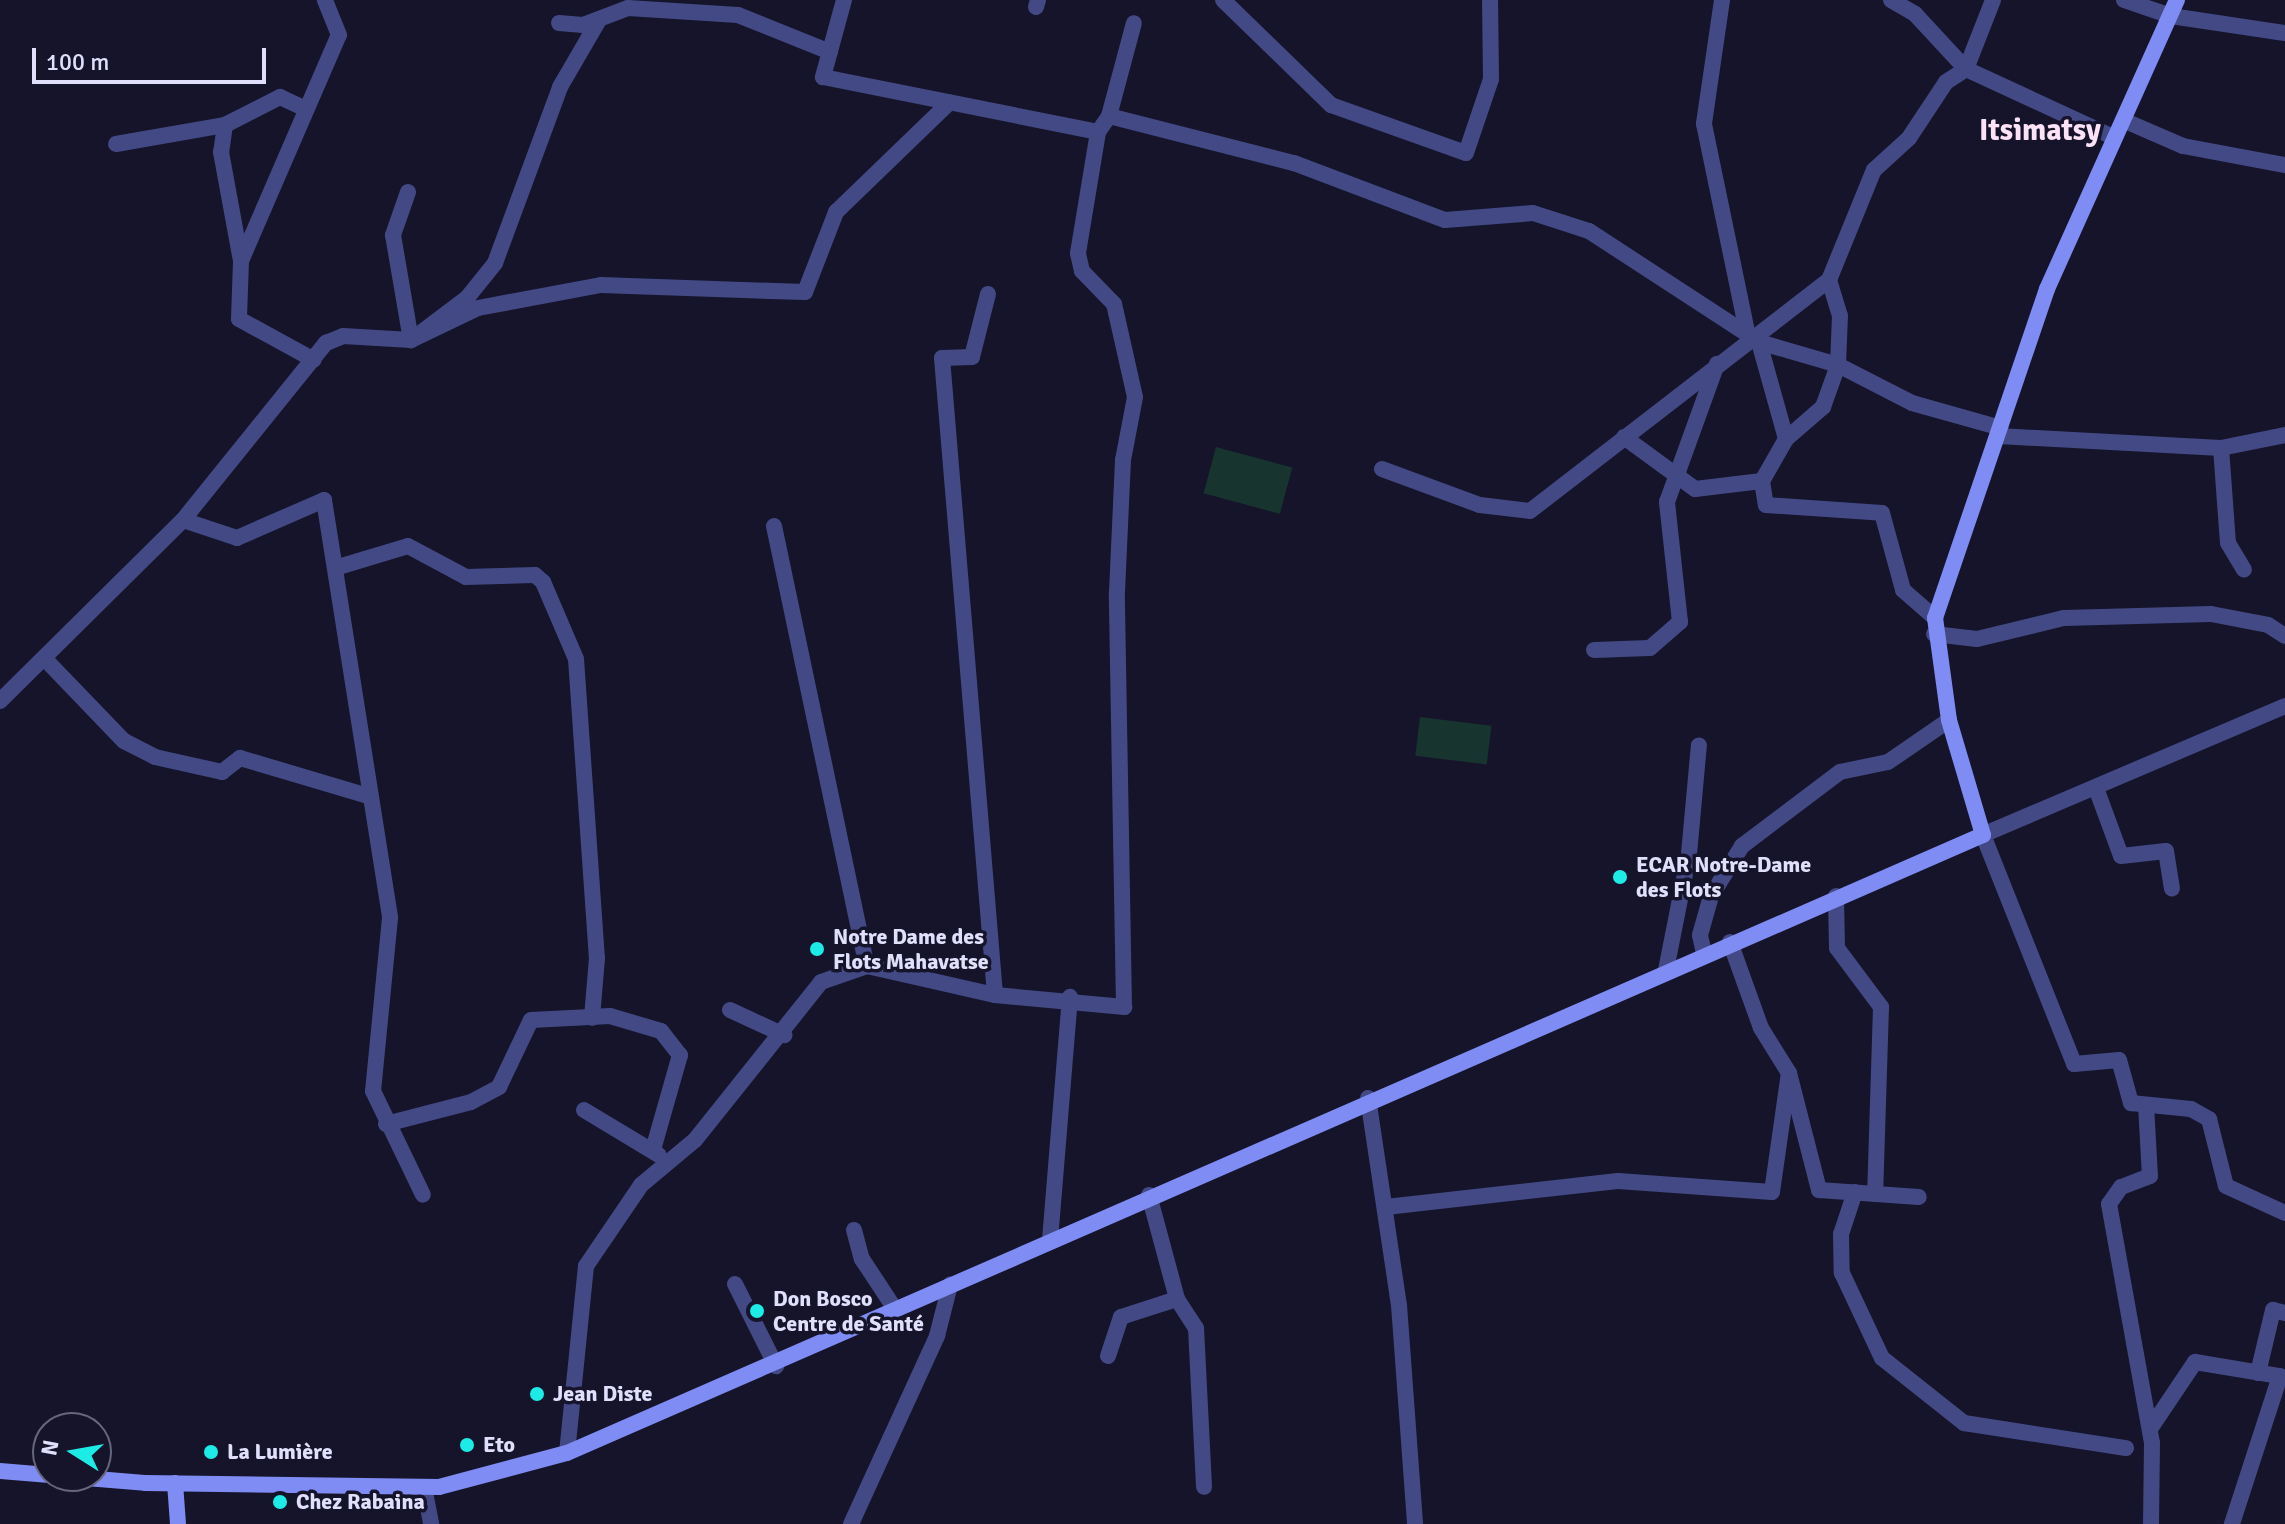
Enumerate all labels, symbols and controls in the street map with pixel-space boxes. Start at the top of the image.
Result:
scale bar [36,32,270,82]
text: 100 m [46,47,109,77]
district label: Itsimatsy [1979,113,2101,149]
place label: ECAR Notre-Dame des Flots [1636,851,1811,902]
marker: ECAR Notre-Dame des Flots [1611,868,1629,886]
place label: Notre Dame des Flots Mahavatse [833,923,989,974]
marker: Notre Dame des Flots Mahavatse [808,940,826,958]
place label: Don Bosco Centre de Santé [773,1285,924,1336]
marker: Don Bosco Centre de Santé [748,1302,766,1320]
place label: Jean Diste [553,1381,652,1407]
marker: Jean Diste [528,1385,546,1403]
north arrow [32,1412,112,1492]
place label: Eto [483,1432,515,1458]
marker: Eto [458,1436,476,1454]
text: N [35,1438,65,1458]
place label: La Lumière [227,1439,333,1465]
marker: La Lumière [202,1443,220,1461]
place label: Chez Rabaina [296,1489,425,1515]
marker: Chez Rabaina [271,1493,289,1511]

